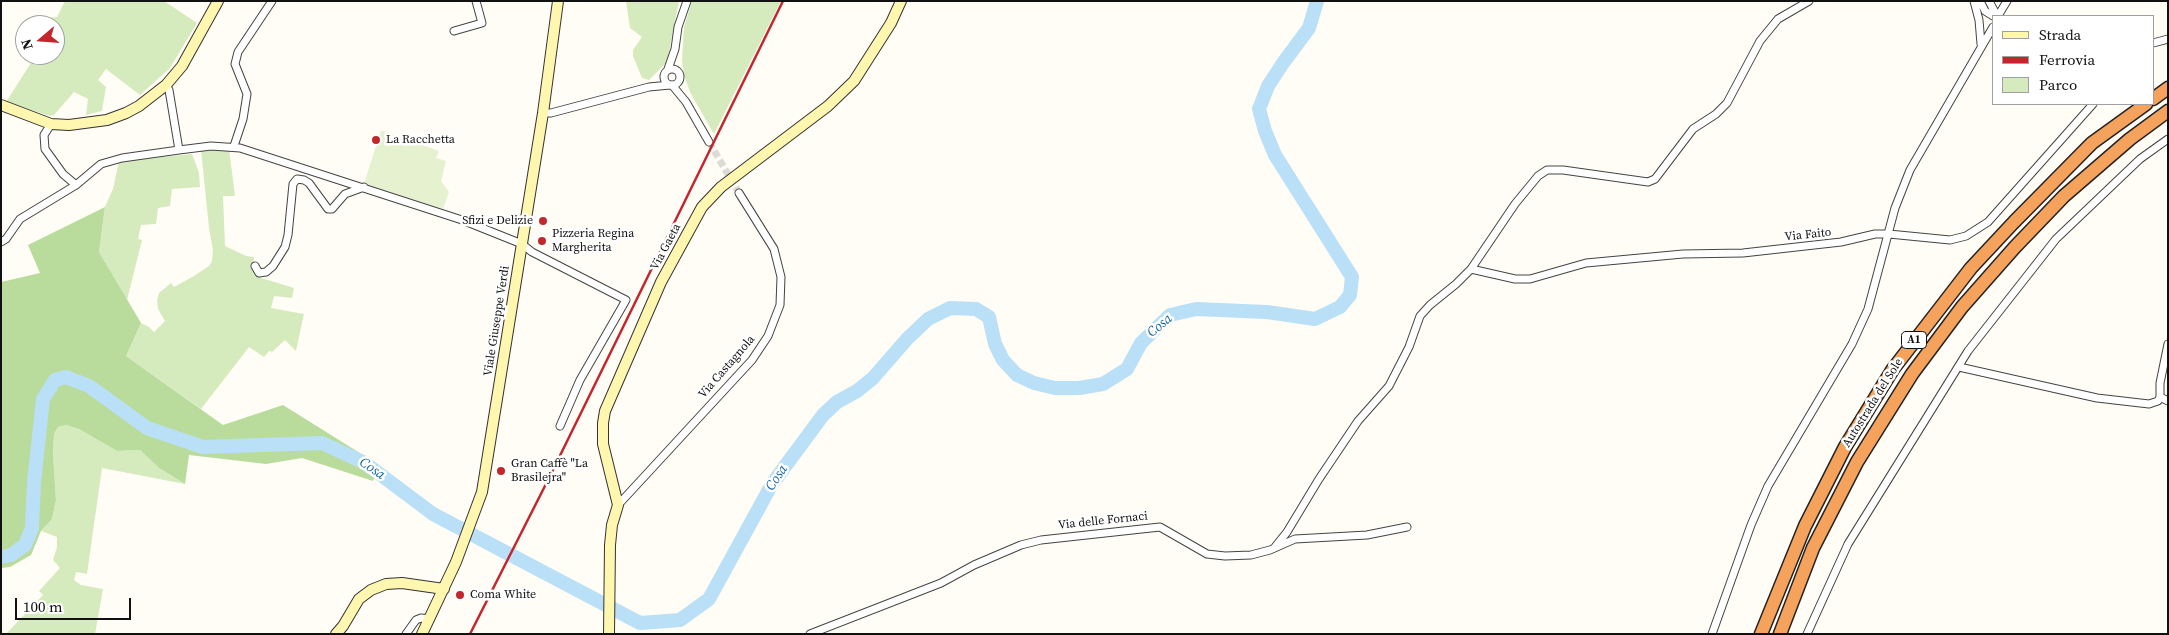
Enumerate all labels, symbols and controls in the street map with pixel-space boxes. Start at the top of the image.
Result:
north arrow [15,15,65,65]
legend [1992,15,2154,105]
text: Strada [2039,24,2081,45]
text: N [16,36,38,52]
text: Ferrovia [2039,49,2095,70]
text: Parco [2039,74,2077,95]
place label: La Racchetta [386,133,455,147]
marker: La Racchetta [370,134,382,146]
place label: Sfizi e Delizie [462,214,533,228]
marker: Sfizi e Delizie [537,215,549,227]
street label: Via Gaeta [648,221,684,273]
street label: Via Faito [1784,225,1832,245]
place label: Pizzeria Regina Margherita [552,227,634,255]
marker: Pizzeria Regina Margherita [536,235,548,247]
street label: Viale Giuseppe Verdi [481,265,513,377]
water label: Cosa [1144,311,1176,341]
road number: A1 [1902,332,1926,348]
street label: Via Castagnola [696,333,758,401]
street label: Autostrada del Sole [1840,356,1906,450]
water label: Cosa [356,454,388,484]
place label: Gran Caffè "La Brasilejra" [511,457,588,485]
water label: Cosa [762,462,792,494]
marker: Gran Caffè "La Brasilejra" [495,465,507,477]
street label: Via delle Fornaci [1057,509,1149,533]
scale bar [18,588,134,620]
place label: Coma White [470,588,536,602]
marker: Coma White [454,589,466,601]
text: 100 m [23,596,63,617]

